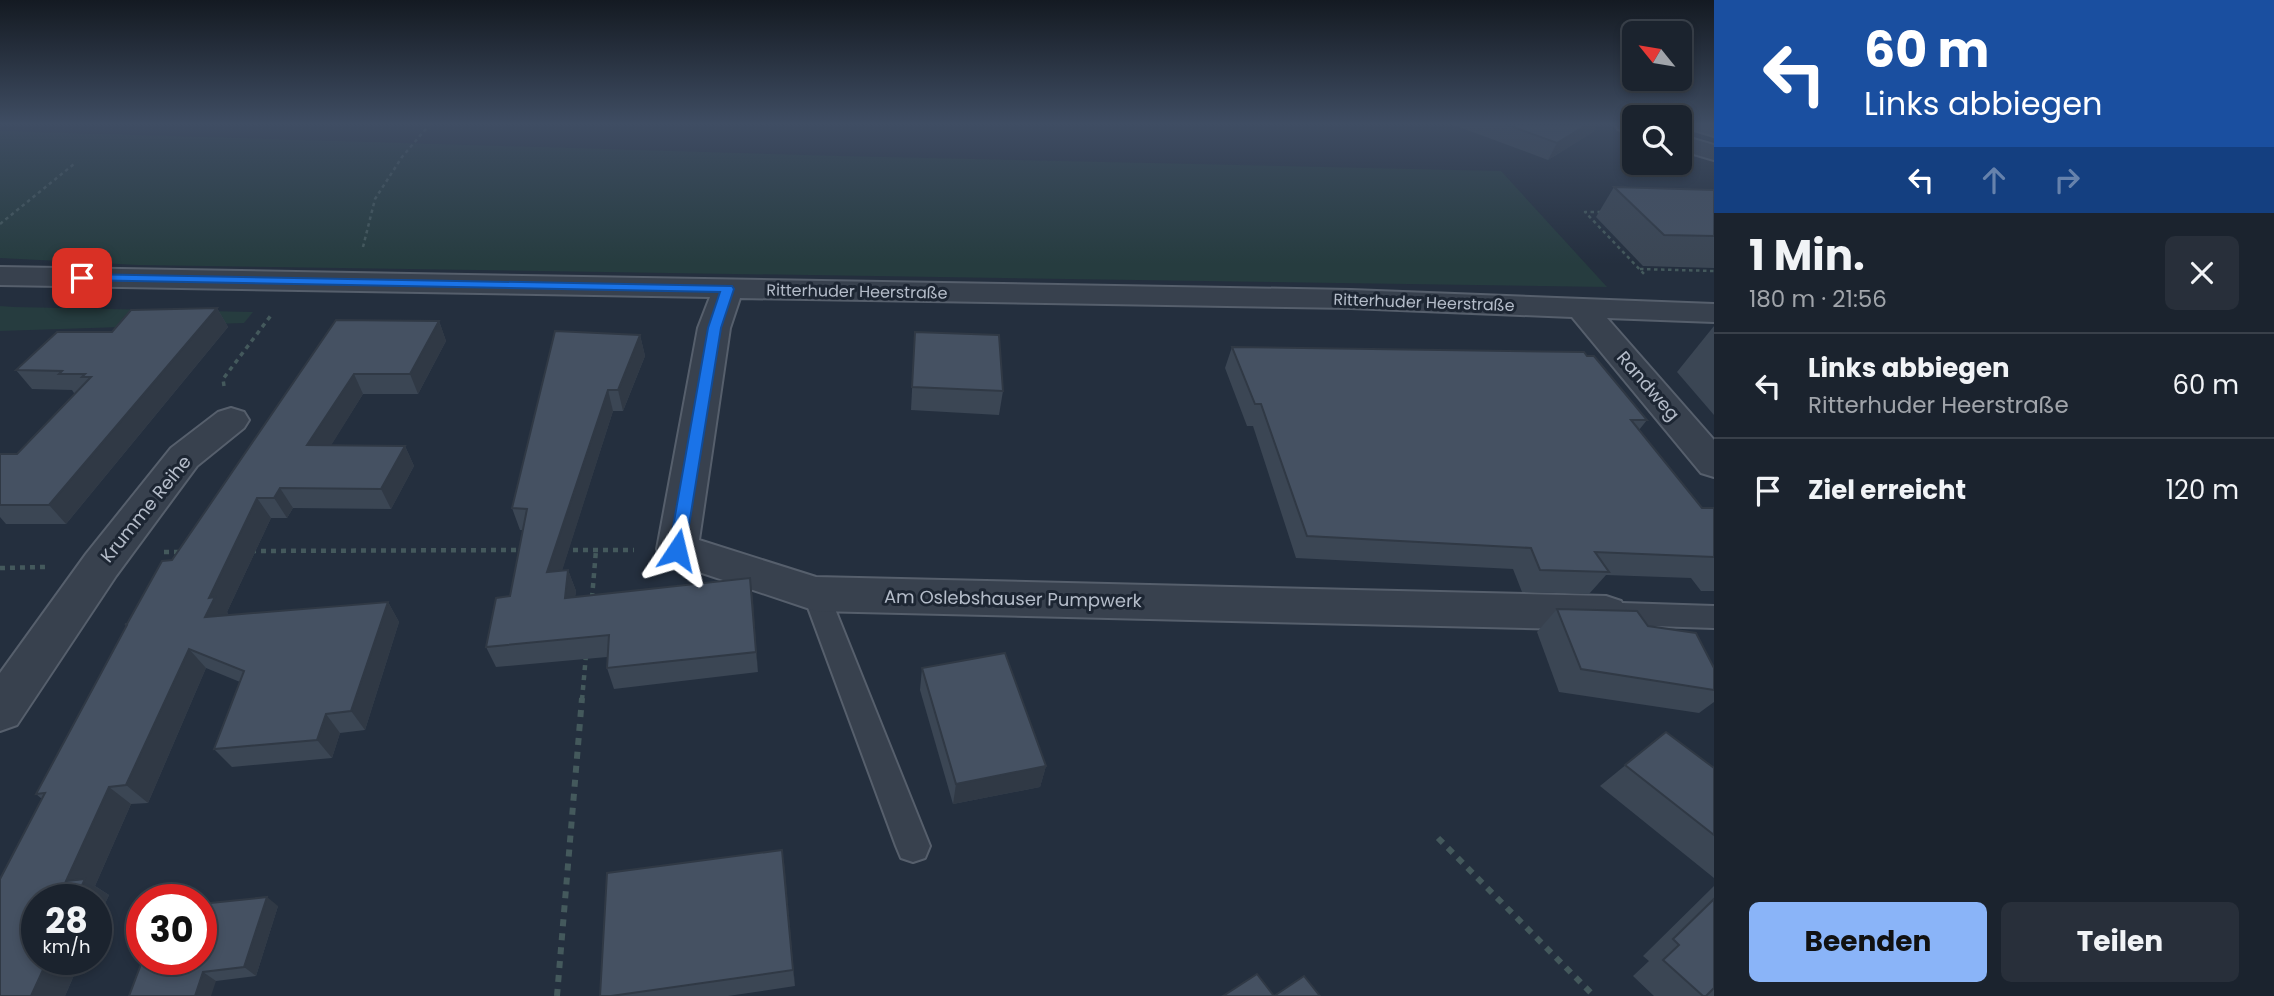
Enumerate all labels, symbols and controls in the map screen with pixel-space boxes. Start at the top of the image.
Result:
text: 60 m [1864,16,1989,84]
north arrow [1622,21,1692,91]
map controls [1622,21,1692,175]
icon: left [1749,28,1840,119]
text: Links abbiegen [1864,81,2102,126]
button: search [1622,105,1692,175]
icon: left [1902,161,1940,199]
icon: ahead [1975,161,2013,199]
icon: right [2048,161,2086,199]
text: 1 Min. [1749,226,1865,285]
button: close [2165,236,2239,310]
pin [52,248,112,308]
icon: arrive [63,259,101,297]
street label: Ritterhuder Heerstraße [766,278,948,305]
text: 180 m · 21:56 [1749,283,1887,315]
street label: Ritterhuder Heerstraße [1333,288,1515,317]
street label: Randweg [1611,345,1686,426]
text: Links abbiegen [1808,350,2010,386]
icon: left [1749,367,1787,405]
text: 60 m [2172,367,2239,403]
text: Ritterhuder Heerstraße [1808,389,2069,421]
street label: Krumme Reihe [95,450,197,568]
icon: arrive [1749,472,1787,510]
text: Ziel erreicht [1808,472,1966,508]
text: 120 m [2166,472,2239,508]
position arrow [640,513,714,587]
street label: Am Oslebshauser Pumpwerk [884,584,1143,613]
speed limit sign: 30 [126,884,217,975]
text: 28 [45,896,88,945]
button: Beenden [1749,902,1987,982]
button: Teilen [2001,902,2239,982]
text: km/h [43,934,90,959]

